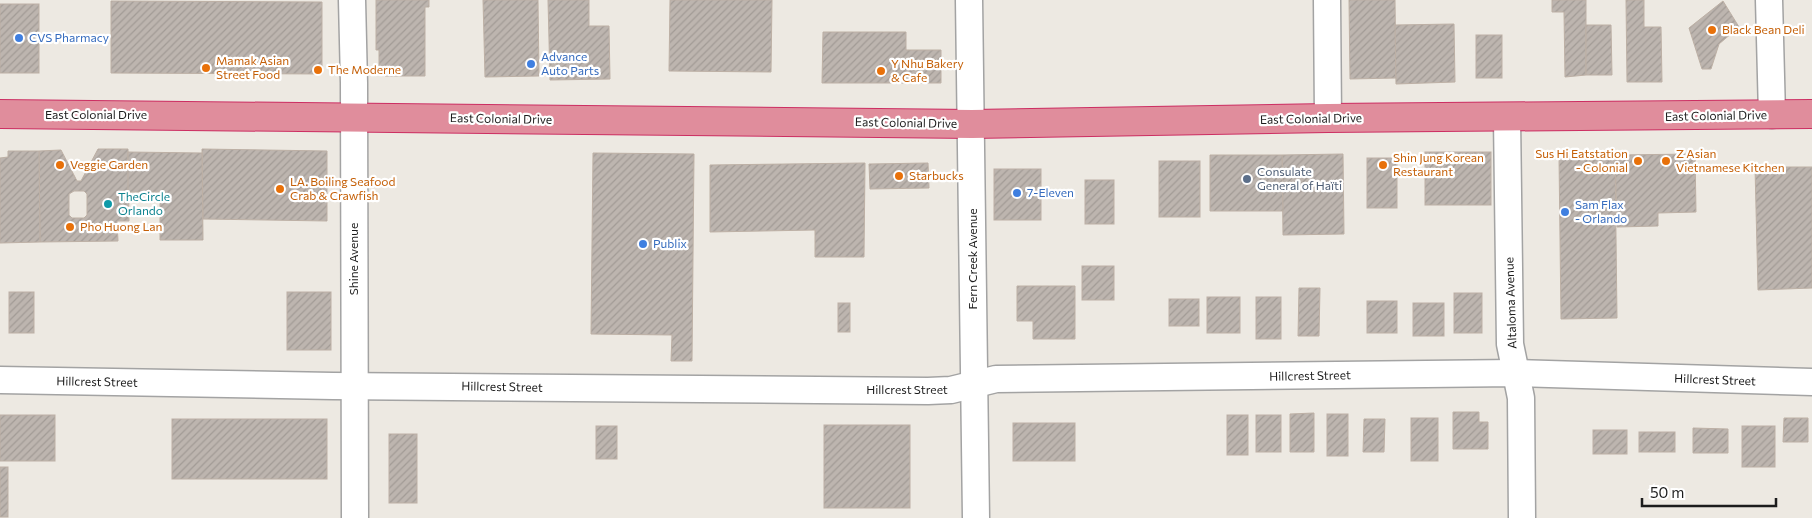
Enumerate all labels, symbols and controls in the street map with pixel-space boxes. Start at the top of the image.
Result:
place label: Black Bean Deli [1722,22,1805,36]
marker: Black Bean Deli [1706,24,1718,36]
place label: CVS Pharmacy [29,30,109,44]
marker: CVS Pharmacy [13,32,25,44]
place label: Advance Auto Parts [541,49,599,77]
place label: Mamak Asian Street Food [216,53,289,81]
place label: Y Nhu Bakery & Cafe [891,56,964,84]
marker: Advance Auto Parts [525,58,537,70]
marker: Mamak Asian Street Food [200,62,212,74]
place label: The Moderne [328,62,401,76]
marker: The Moderne [312,64,324,76]
marker: Y Nhu Bakery & Cafe [875,65,887,77]
street label: East Colonial Drive [45,107,147,121]
street label: East Colonial Drive [1665,107,1767,123]
street label: East Colonial Drive [450,110,552,126]
street label: East Colonial Drive [1260,110,1362,126]
street label: East Colonial Drive [855,114,957,130]
place label: Sus Hi Eatstation - Colonial [1535,146,1628,174]
place label: Z Asian Vietnamese Kitchen [1676,146,1785,174]
place label: Shin Jung Korean Restaurant [1393,150,1484,178]
marker: Sus Hi Eatstation - Colonial [1632,155,1644,167]
marker: Z Asian Vietnamese Kitchen [1660,155,1672,167]
place label: Veggie Garden [70,157,148,171]
marker: Veggie Garden [54,159,66,171]
marker: Shin Jung Korean Restaurant [1377,159,1389,171]
place label: Consulate General of Haïti [1257,164,1342,192]
place label: Starbucks [909,168,964,182]
marker: Starbucks [893,170,905,182]
marker: Consulate General of Haïti [1241,173,1253,185]
place label: LA. Boiling Seafood Crab & Crawfish [290,174,396,202]
marker: LA. Boiling Seafood Crab & Crawfish [274,183,286,195]
place label: 7-Eleven [1027,185,1074,199]
marker: 7-Eleven [1011,187,1023,199]
place label: TheCircle Orlando [118,189,170,217]
place label: Sam Flax - Orlando [1575,197,1627,225]
marker: TheCircle Orlando [102,198,114,210]
marker: Sam Flax - Orlando [1559,206,1571,218]
street label: Fern Creek Avenue [965,208,979,310]
place label: Pho Huong Lan [80,219,162,233]
marker: Pho Huong Lan [64,221,76,233]
street label: Shine Avenue [346,223,360,295]
place label: Publix [653,236,687,250]
marker: Publix [637,238,649,250]
street label: Altaloma Avenue [1501,257,1519,349]
street label: Hillcrest Street [1269,367,1351,383]
street label: Hillcrest Street [1674,371,1756,387]
street label: Hillcrest Street [56,373,138,389]
street label: Hillcrest Street [461,378,543,394]
street label: Hillcrest Street [866,382,948,396]
scale bar [1642,476,1776,508]
text: 50 m [1650,483,1684,501]

